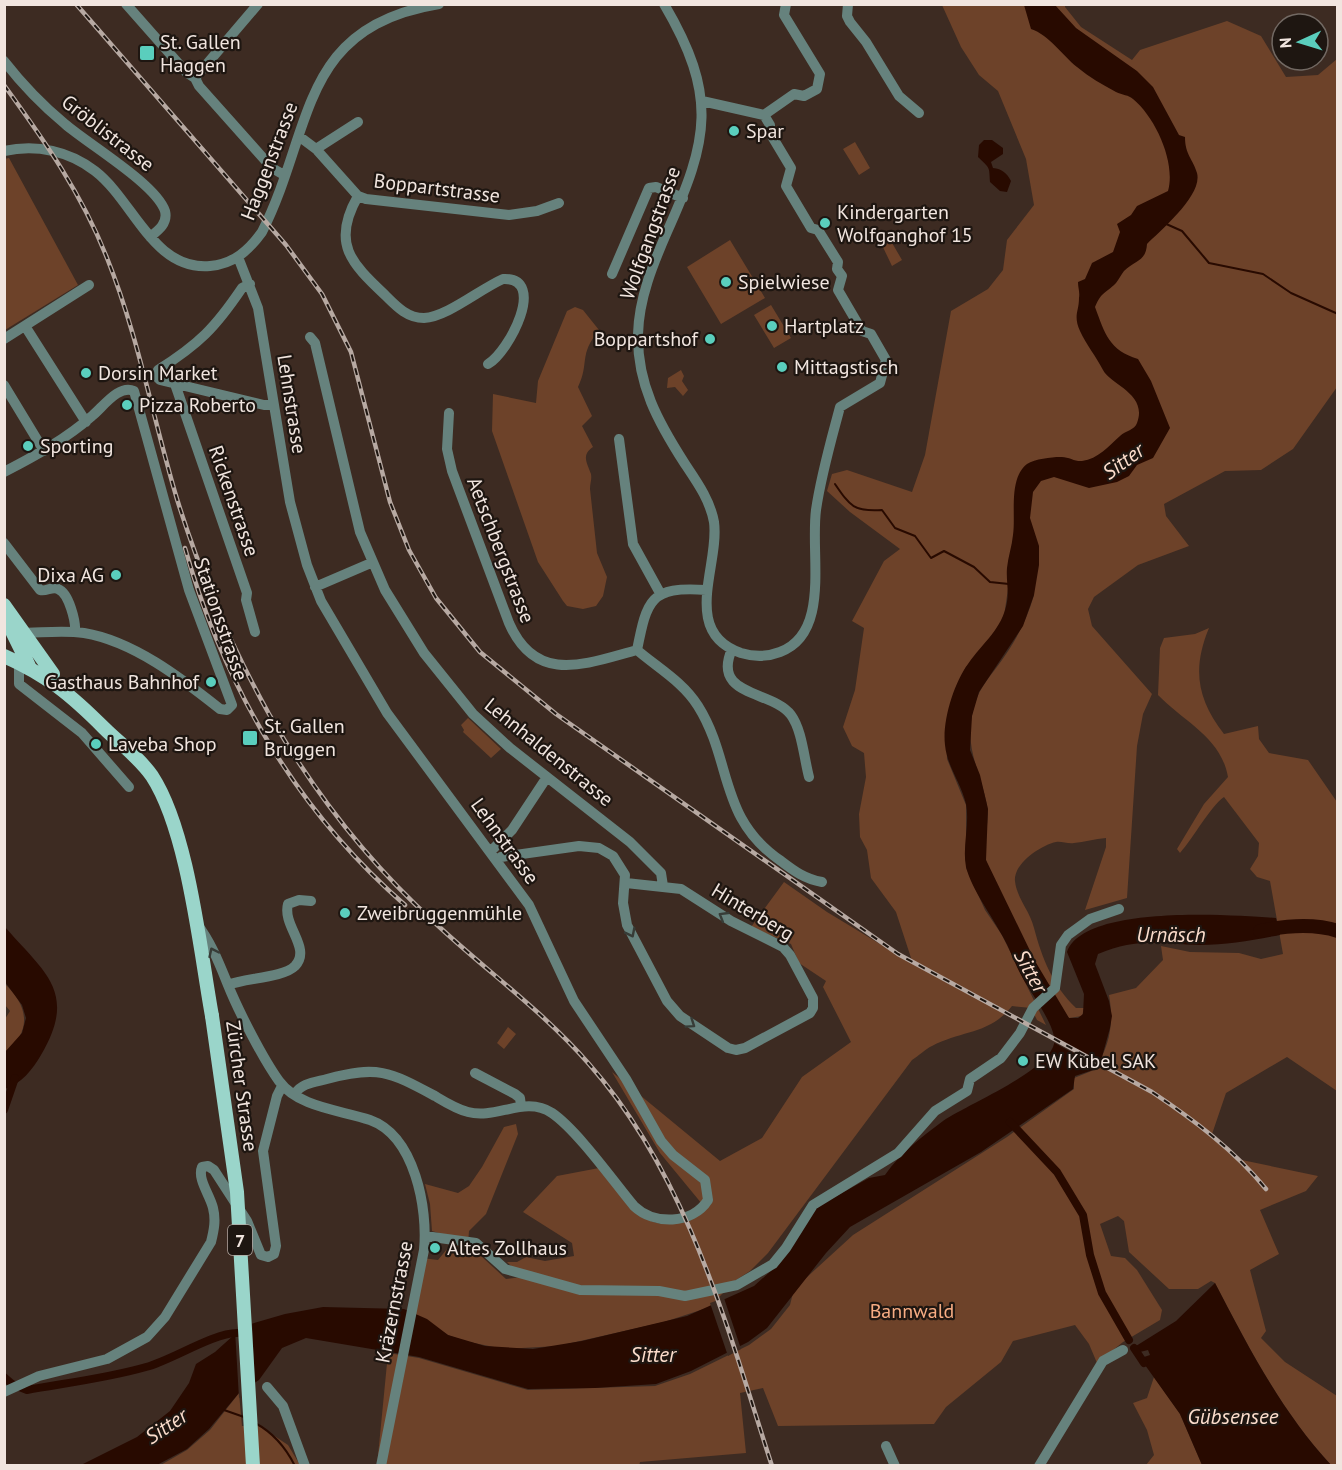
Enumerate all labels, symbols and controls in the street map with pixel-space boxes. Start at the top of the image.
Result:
north arrow [1270,12,1330,72]
place label: St. Gallen Haggen [160,29,241,78]
text: N [1275,37,1295,49]
marker: St. Gallen Haggen [138,44,156,62]
street label: Gröblistrasse [56,89,160,177]
street label: Haggenstrasse [234,98,304,224]
place label: Spar [746,118,784,144]
marker: Spar [727,124,741,138]
street label: Wolfgangstrasse [614,163,686,303]
street label: Boppartstrasse [372,167,502,209]
place label: Kindergarten Wolfganghof 15 [837,199,973,248]
marker: Kindergarten Wolfganghof 15 [818,216,832,230]
place label: Spielwiese [738,269,830,295]
marker: Spielwiese [719,275,733,289]
place label: Hartplatz [784,313,864,339]
marker: Hartplatz [765,319,779,333]
place label: Boppartshof [594,326,700,352]
marker: Boppartshof [703,332,717,346]
street label: Lehnstrasse [271,353,313,455]
place label: Mittagstisch [794,354,898,380]
place label: Dorsin Market [98,360,218,386]
marker: Mittagstisch [775,360,789,374]
marker: Dorsin Market [79,366,93,380]
place label: Pizza Roberto [139,392,256,418]
marker: Pizza Roberto [120,398,134,412]
place label: Sporting [40,433,113,459]
water label: Sitter [1097,435,1151,485]
marker: Sporting [21,439,35,453]
street label: Rickenstrasse [203,442,265,560]
street label: Aetschbergstrasse [461,473,541,627]
street label: Stationsstrasse [188,554,254,684]
place label: Dixa AG [37,562,104,588]
marker: Dixa AG [109,568,123,582]
place label: Gasthaus Bahnhof [45,669,201,695]
marker: Gasthaus Bahnhof [204,675,218,689]
street label: Lehnhaldenstrasse [479,692,619,812]
place label: St. Gallen Bruggen [264,713,345,762]
marker: St. Gallen Bruggen [241,729,259,747]
place label: Laveba Shop [108,731,217,757]
marker: Laveba Shop [89,737,103,751]
street label: Lehnstrasse [465,793,545,889]
street label: Hinterberg [707,877,799,947]
place label: Zweibruggenmühle [357,900,522,926]
marker: Zweibruggenmühle [338,906,352,920]
one-way arrow [719,912,729,924]
water label: Urnäsch [1136,921,1206,948]
one-way arrow [624,926,635,937]
water label: Sitter [1008,944,1055,999]
one-way arrow [209,947,221,958]
one-way arrow [685,1016,695,1028]
street label: Zürcher Strasse [220,1019,264,1153]
place label: EW Kubel SAK [1035,1048,1156,1074]
marker: EW Kubel SAK [1016,1054,1030,1068]
road number: 7 [228,1225,252,1255]
place label: Altes Zollhaus [447,1235,567,1261]
street label: Kräzernstrasse [369,1239,419,1365]
marker: Altes Zollhaus [428,1241,442,1255]
park label: Bannwald [870,1298,954,1324]
water label: Sitter [630,1341,678,1368]
water label: Sitter [139,1401,194,1450]
water label: Gübsensee [1188,1403,1279,1430]

